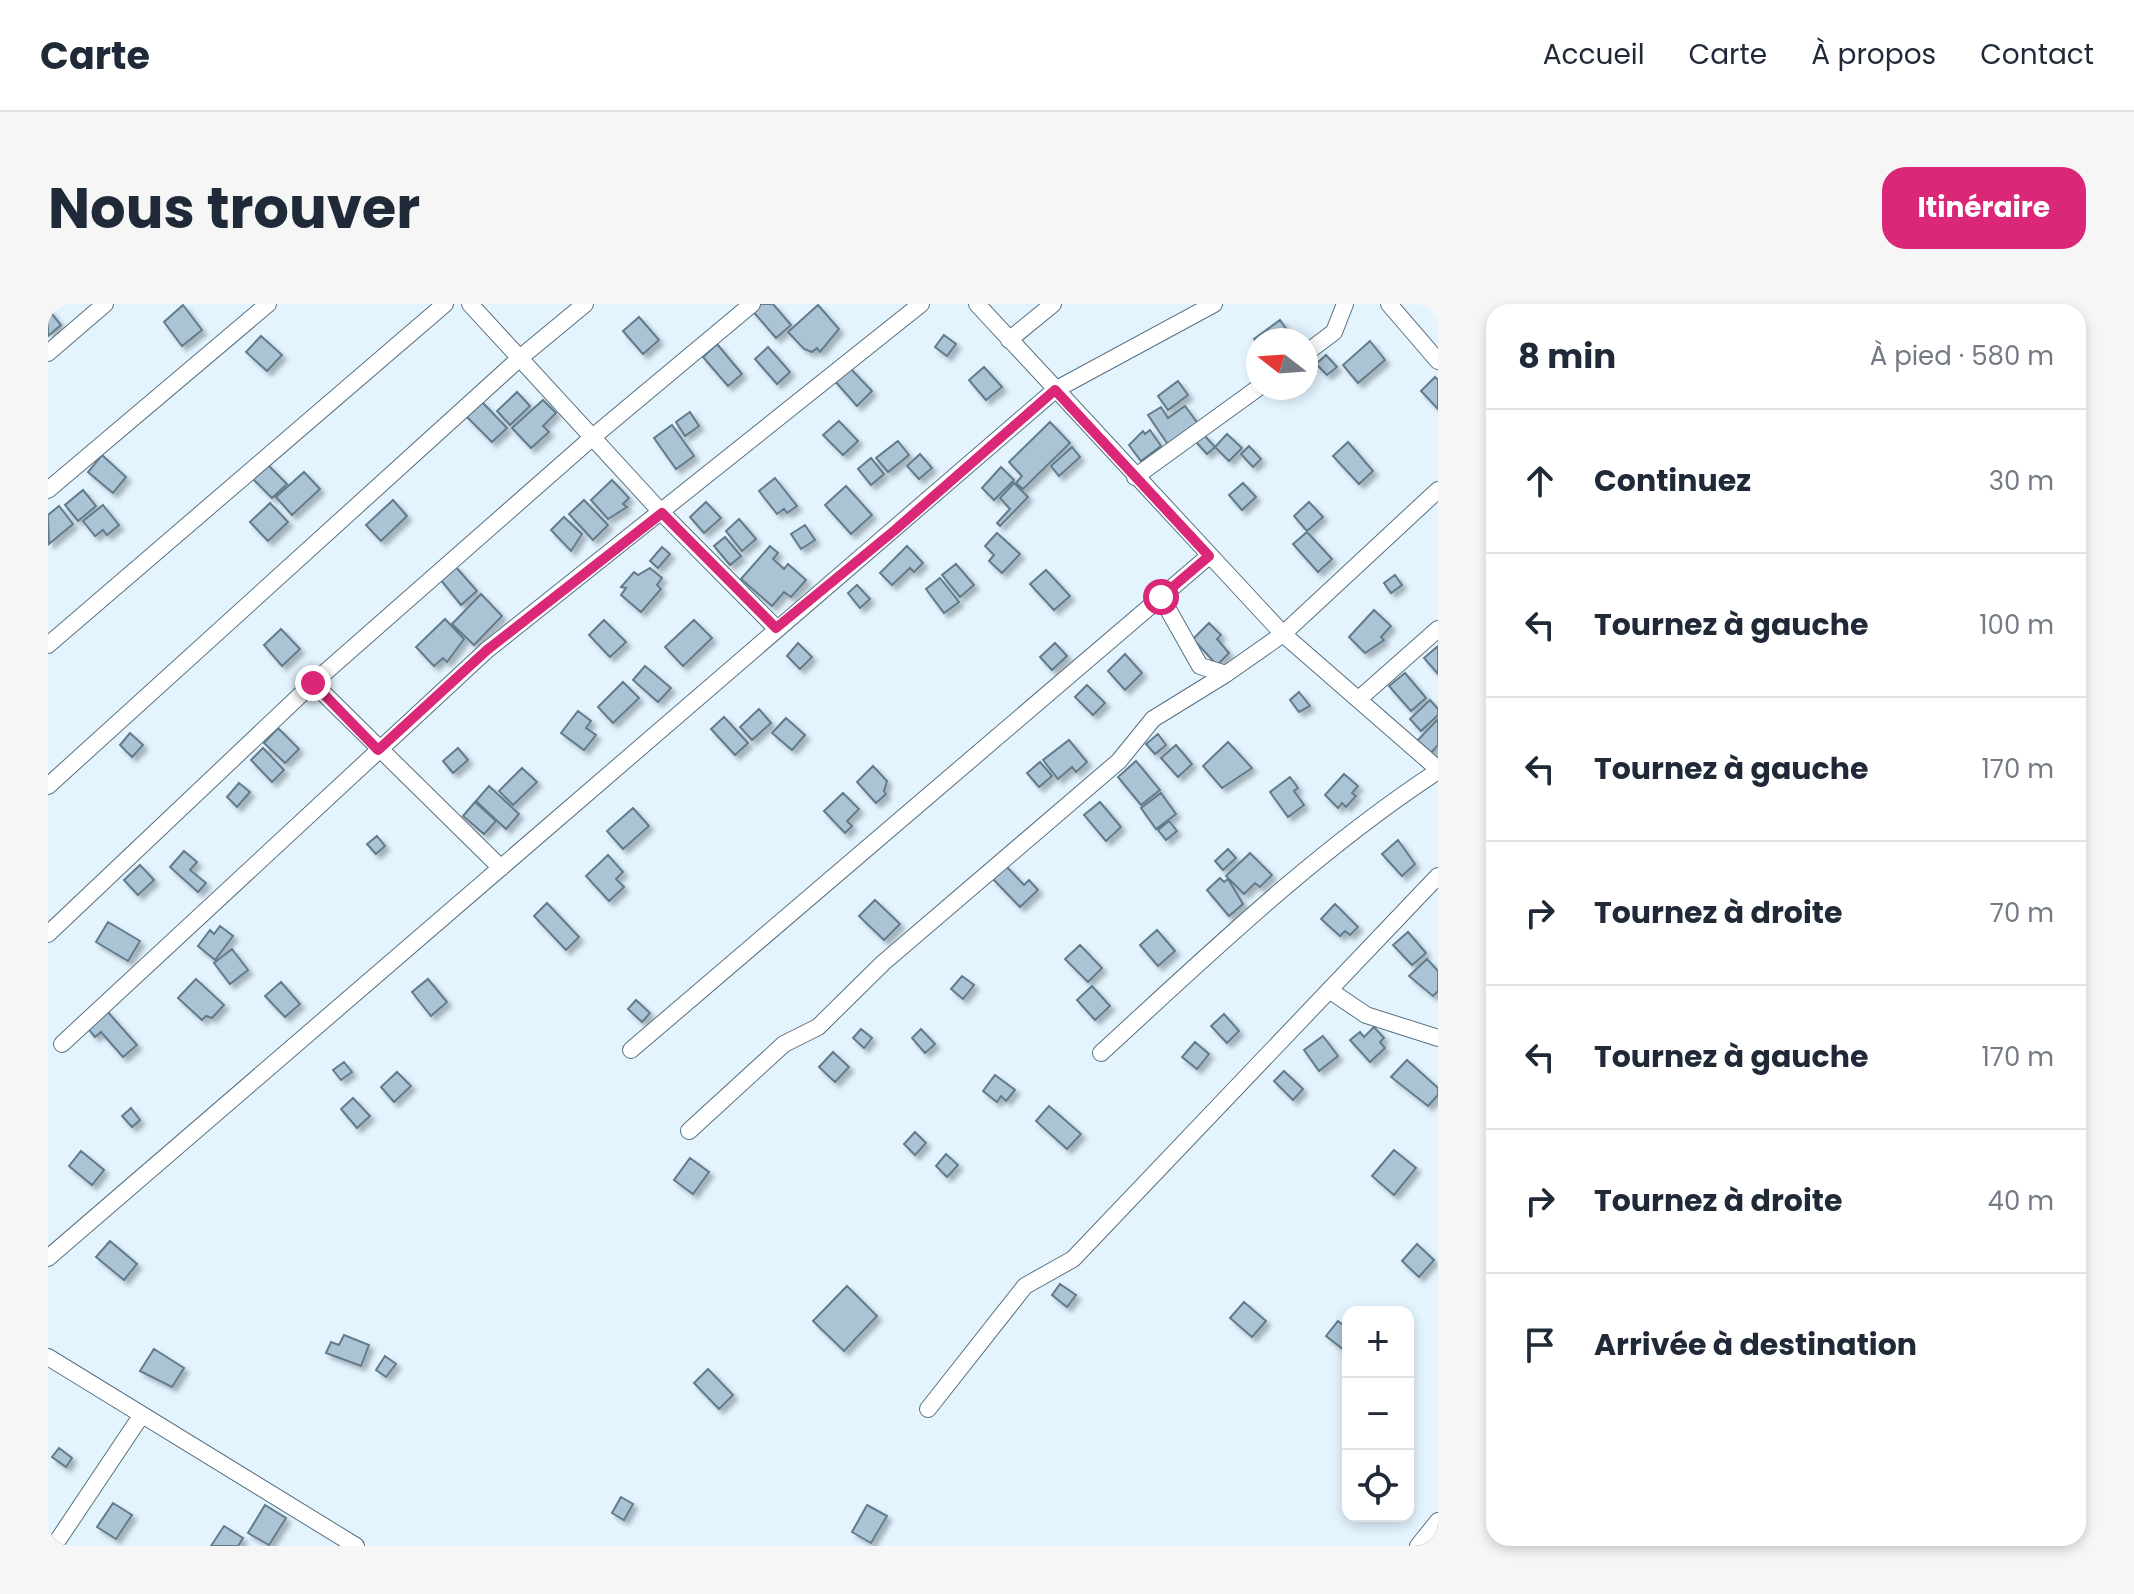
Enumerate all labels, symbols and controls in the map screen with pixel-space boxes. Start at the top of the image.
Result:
text: Carte [40,29,150,82]
text: Accueil [1543,35,1645,74]
text: Carte [1689,35,1767,74]
text: À propos [1811,35,1936,74]
text: Contact [1980,35,2094,74]
button: Itinéraire [1882,167,2086,249]
text: Nous trouver [48,169,420,248]
north arrow [1246,328,1318,400]
text: 8 min [1518,332,1616,380]
text: À pied · 580 m [1870,338,2054,374]
icon: ahead [1518,459,1562,503]
text: Continuez [1594,459,1751,502]
text: 30 m [1989,463,2054,499]
route start [1143,579,1179,615]
icon: left [1518,603,1562,647]
text: Tournez à gauche [1594,603,1868,646]
text: 100 m [1979,607,2054,643]
route end [295,665,331,701]
icon: left [1518,747,1562,791]
text: Tournez à gauche [1594,747,1868,790]
text: 170 m [1981,751,2054,787]
icon: right [1518,891,1562,935]
text: Tournez à droite [1594,891,1842,934]
text: 70 m [1990,895,2054,931]
icon: left [1518,1035,1562,1079]
text: Tournez à gauche [1594,1035,1868,1078]
text: 170 m [1981,1039,2054,1075]
icon: right [1518,1179,1562,1223]
text: Tournez à droite [1594,1179,1842,1222]
text: 40 m [1988,1183,2054,1219]
map controls [1342,1306,1414,1522]
button: + [1342,1306,1414,1378]
icon: arrive [1518,1323,1562,1367]
text: Arrivée à destination [1594,1323,1917,1366]
button: − [1342,1378,1414,1450]
button: locate [1342,1450,1414,1522]

